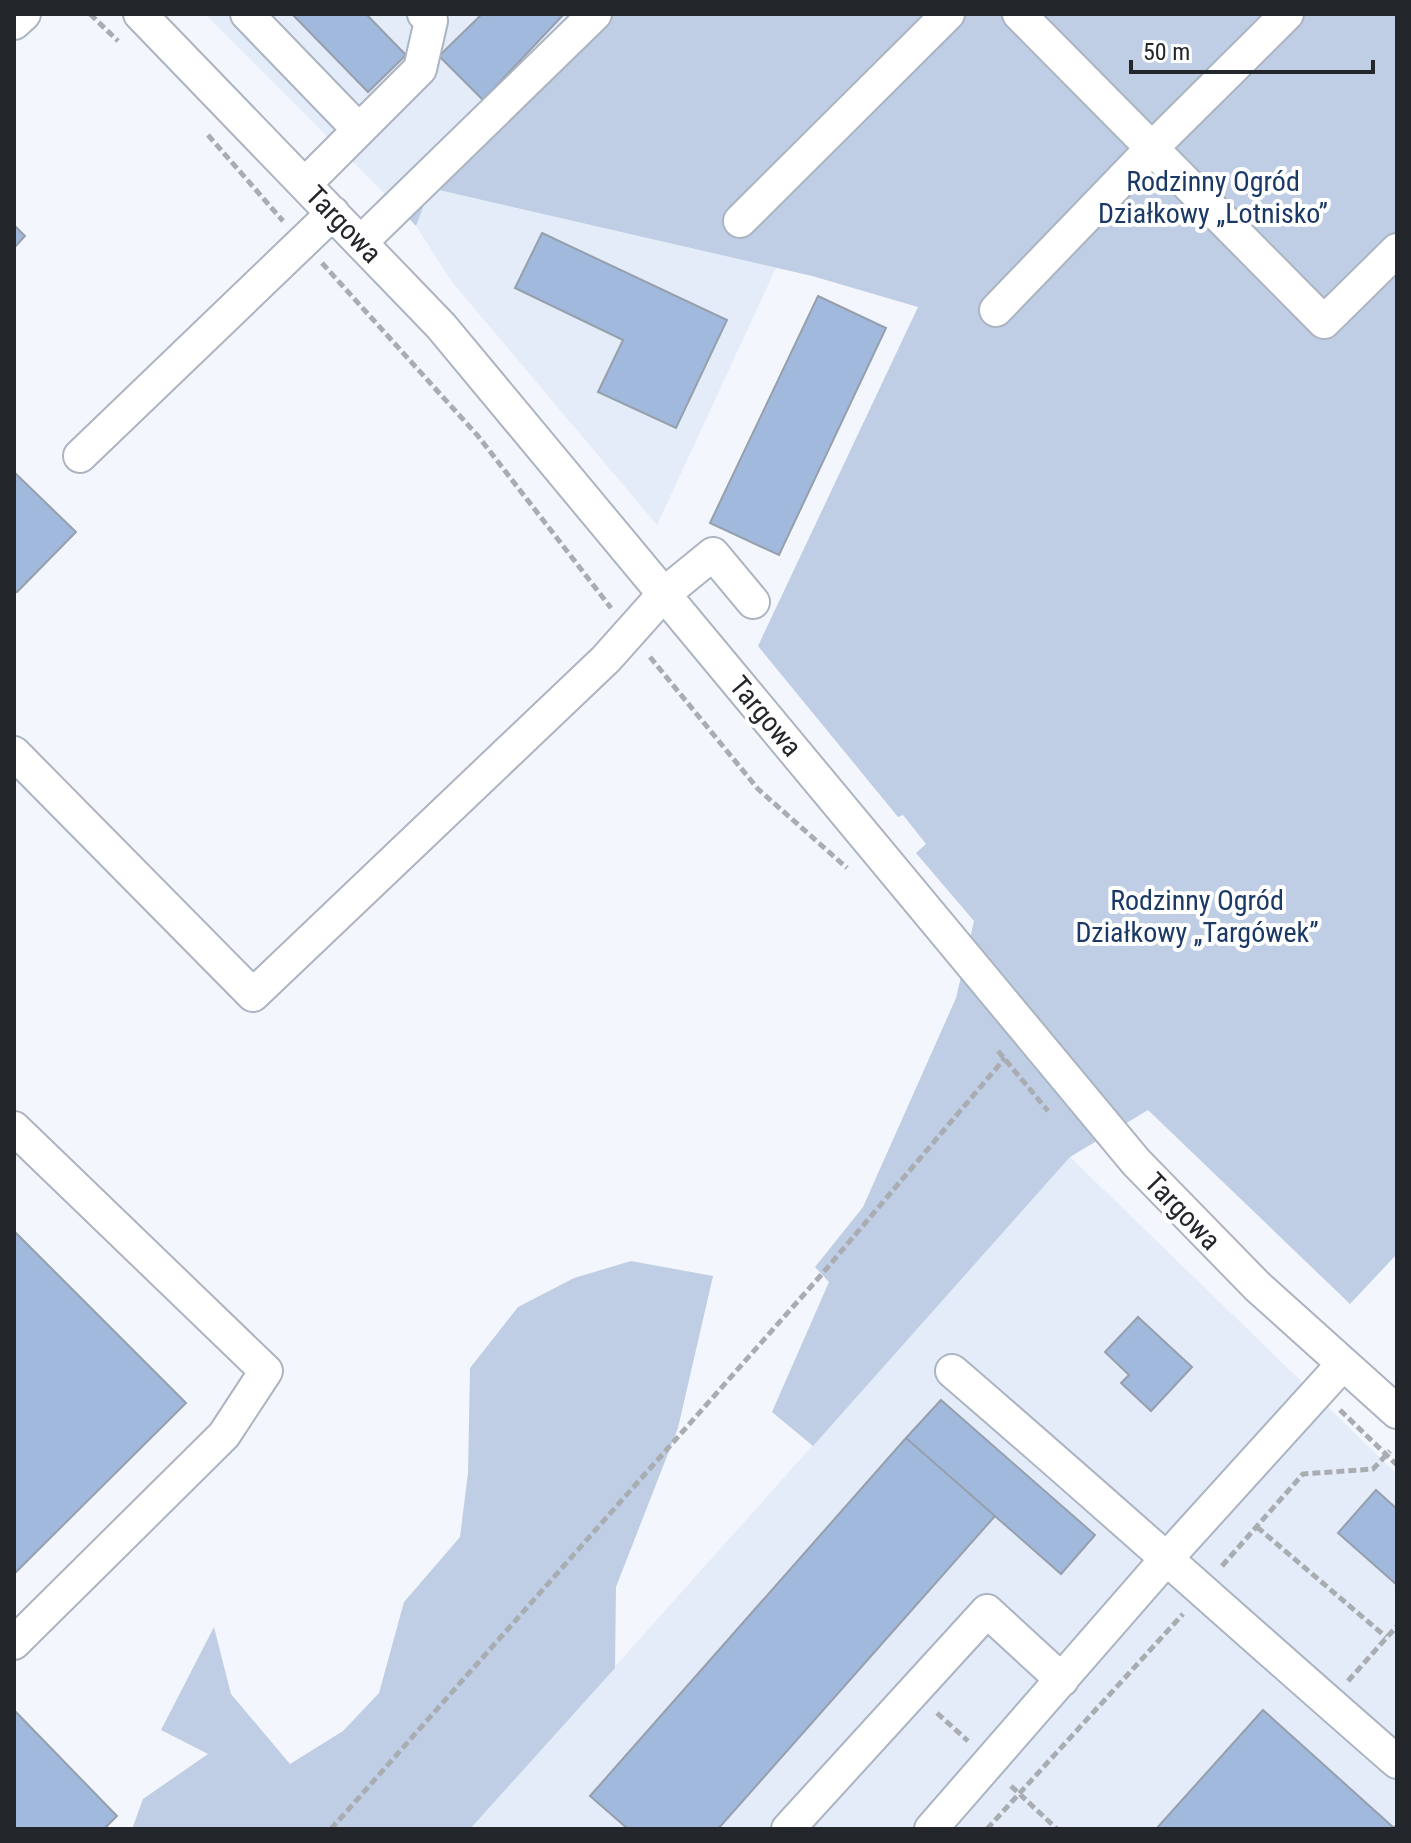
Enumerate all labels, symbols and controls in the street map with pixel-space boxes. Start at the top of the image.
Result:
scale bar [1131,24,1373,74]
text: 50 m [1143,38,1190,66]
park label: Rodzinny Ogród Działkowy „Lotnisko” [1098,165,1328,230]
street label: Targowa [299,179,388,270]
street label: Targowa [723,670,809,763]
park label: Rodzinny Ogród Działkowy „Targówek” [1075,884,1319,949]
street label: Targowa [1138,1166,1227,1257]

